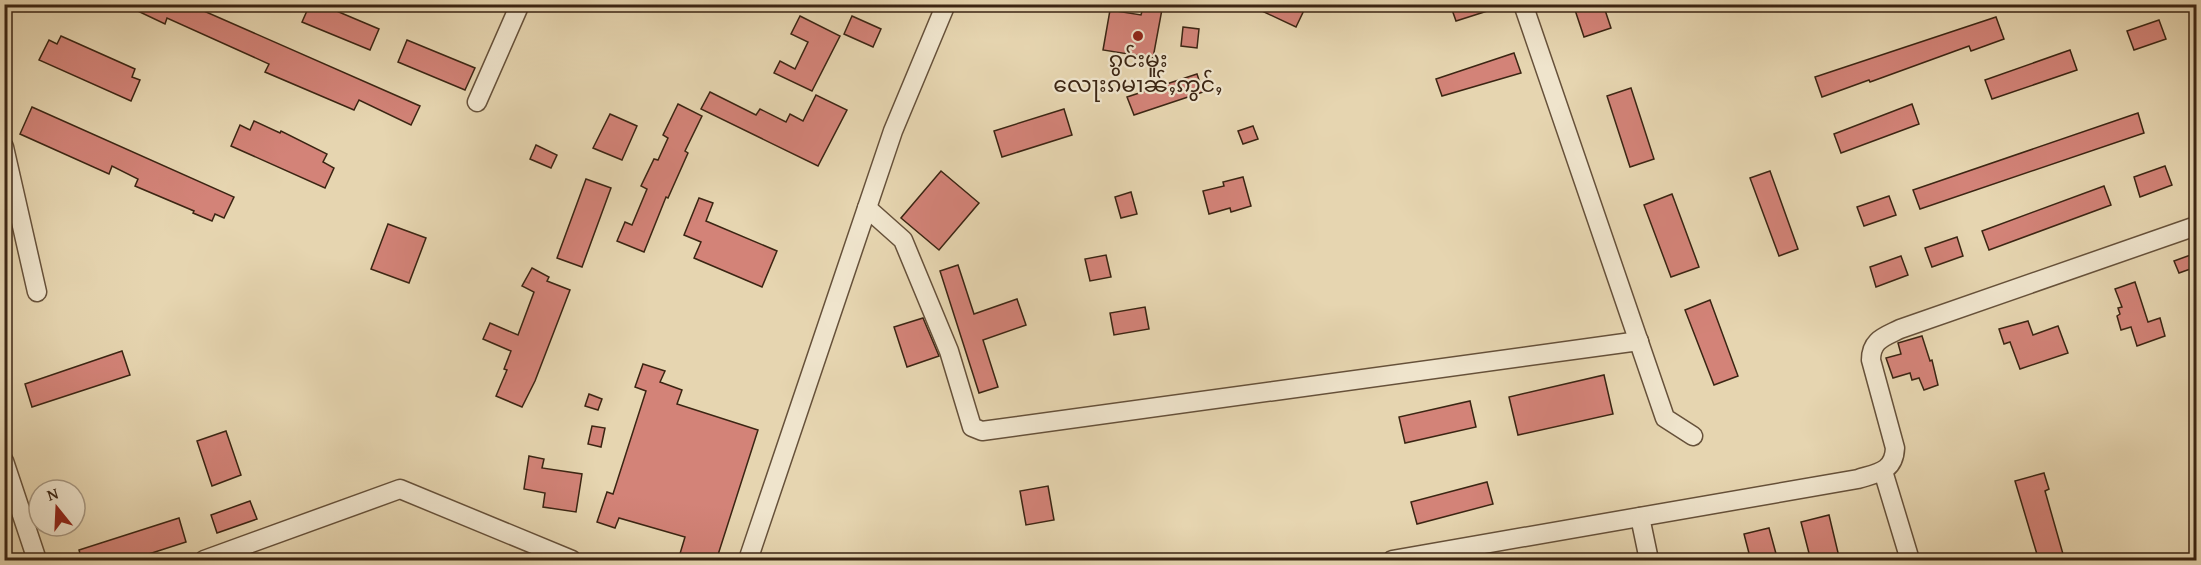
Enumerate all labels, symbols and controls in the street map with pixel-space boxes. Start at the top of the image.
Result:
marker: ၵွင်းမူး လေႃးၵမၢၼ်ႇဢွင်ႇ [1131,29,1145,43]
place label: ၵွင်းမူး လေႃးၵမၢၼ်ႇဢွင်ႇ [1053,43,1223,102]
north arrow [27,478,87,538]
text: N [44,481,61,507]

